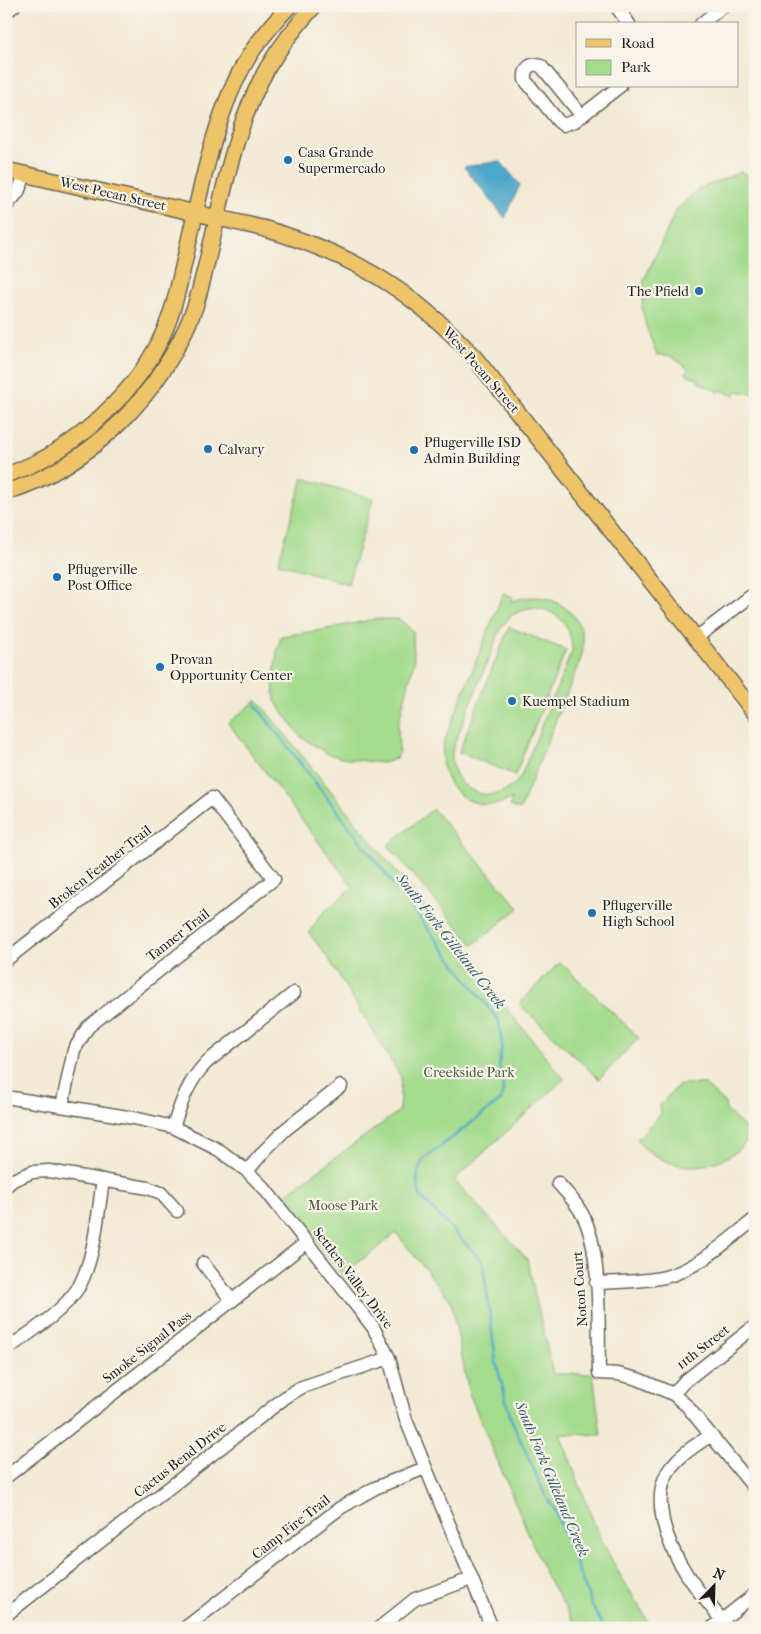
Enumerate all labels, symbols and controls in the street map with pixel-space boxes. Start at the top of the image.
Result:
legend [576,22,738,88]
text: Road [621,34,655,52]
text: Park [621,58,651,76]
place label: Casa Grande Supermercado [298,144,385,177]
marker: Casa Grande Supermercado [282,154,294,166]
street label: West Pecan Street [57,173,168,215]
place label: The Pfield [627,283,689,300]
marker: The Pfield [693,285,705,297]
street label: West Pecan Street [438,323,523,417]
place label: Pflugerville ISD Admin Building [423,434,521,467]
place label: Calvary [218,441,265,458]
marker: Calvary [202,443,214,455]
marker: Pflugerville ISD Admin Building [408,444,420,456]
place label: Pflugerville Post Office [67,561,138,594]
marker: Pflugerville Post Office [51,571,63,583]
place label: Provan Opportunity Center [170,651,292,684]
marker: Provan Opportunity Center [154,661,166,673]
place label: Kuempel Stadium [522,693,630,710]
marker: Kuempel Stadium [506,695,518,707]
street label: Broken Feather Trail [45,822,155,912]
water label: South Fork Gilleland Creek [392,869,510,1013]
place label: Pflugerville High School [602,897,675,930]
street label: Tanner Trail [143,905,213,965]
marker: Pflugerville High School [586,907,598,919]
park label: Creekside Park [424,1064,515,1081]
park label: Moose Park [308,1197,379,1214]
street label: Settlers Valley Drive [309,1224,397,1332]
street label: Noton Court [569,1251,591,1327]
street label: Smoke Signal Pass [99,1307,195,1387]
street label: 11th Street [673,1321,733,1373]
water label: South Fork Gilleland Creek [511,1398,593,1560]
street label: Cactus Bend Drive [131,1419,229,1501]
street label: Camp Fire Trail [249,1491,334,1563]
north arrow [688,1562,738,1612]
text: N [711,1565,727,1585]

